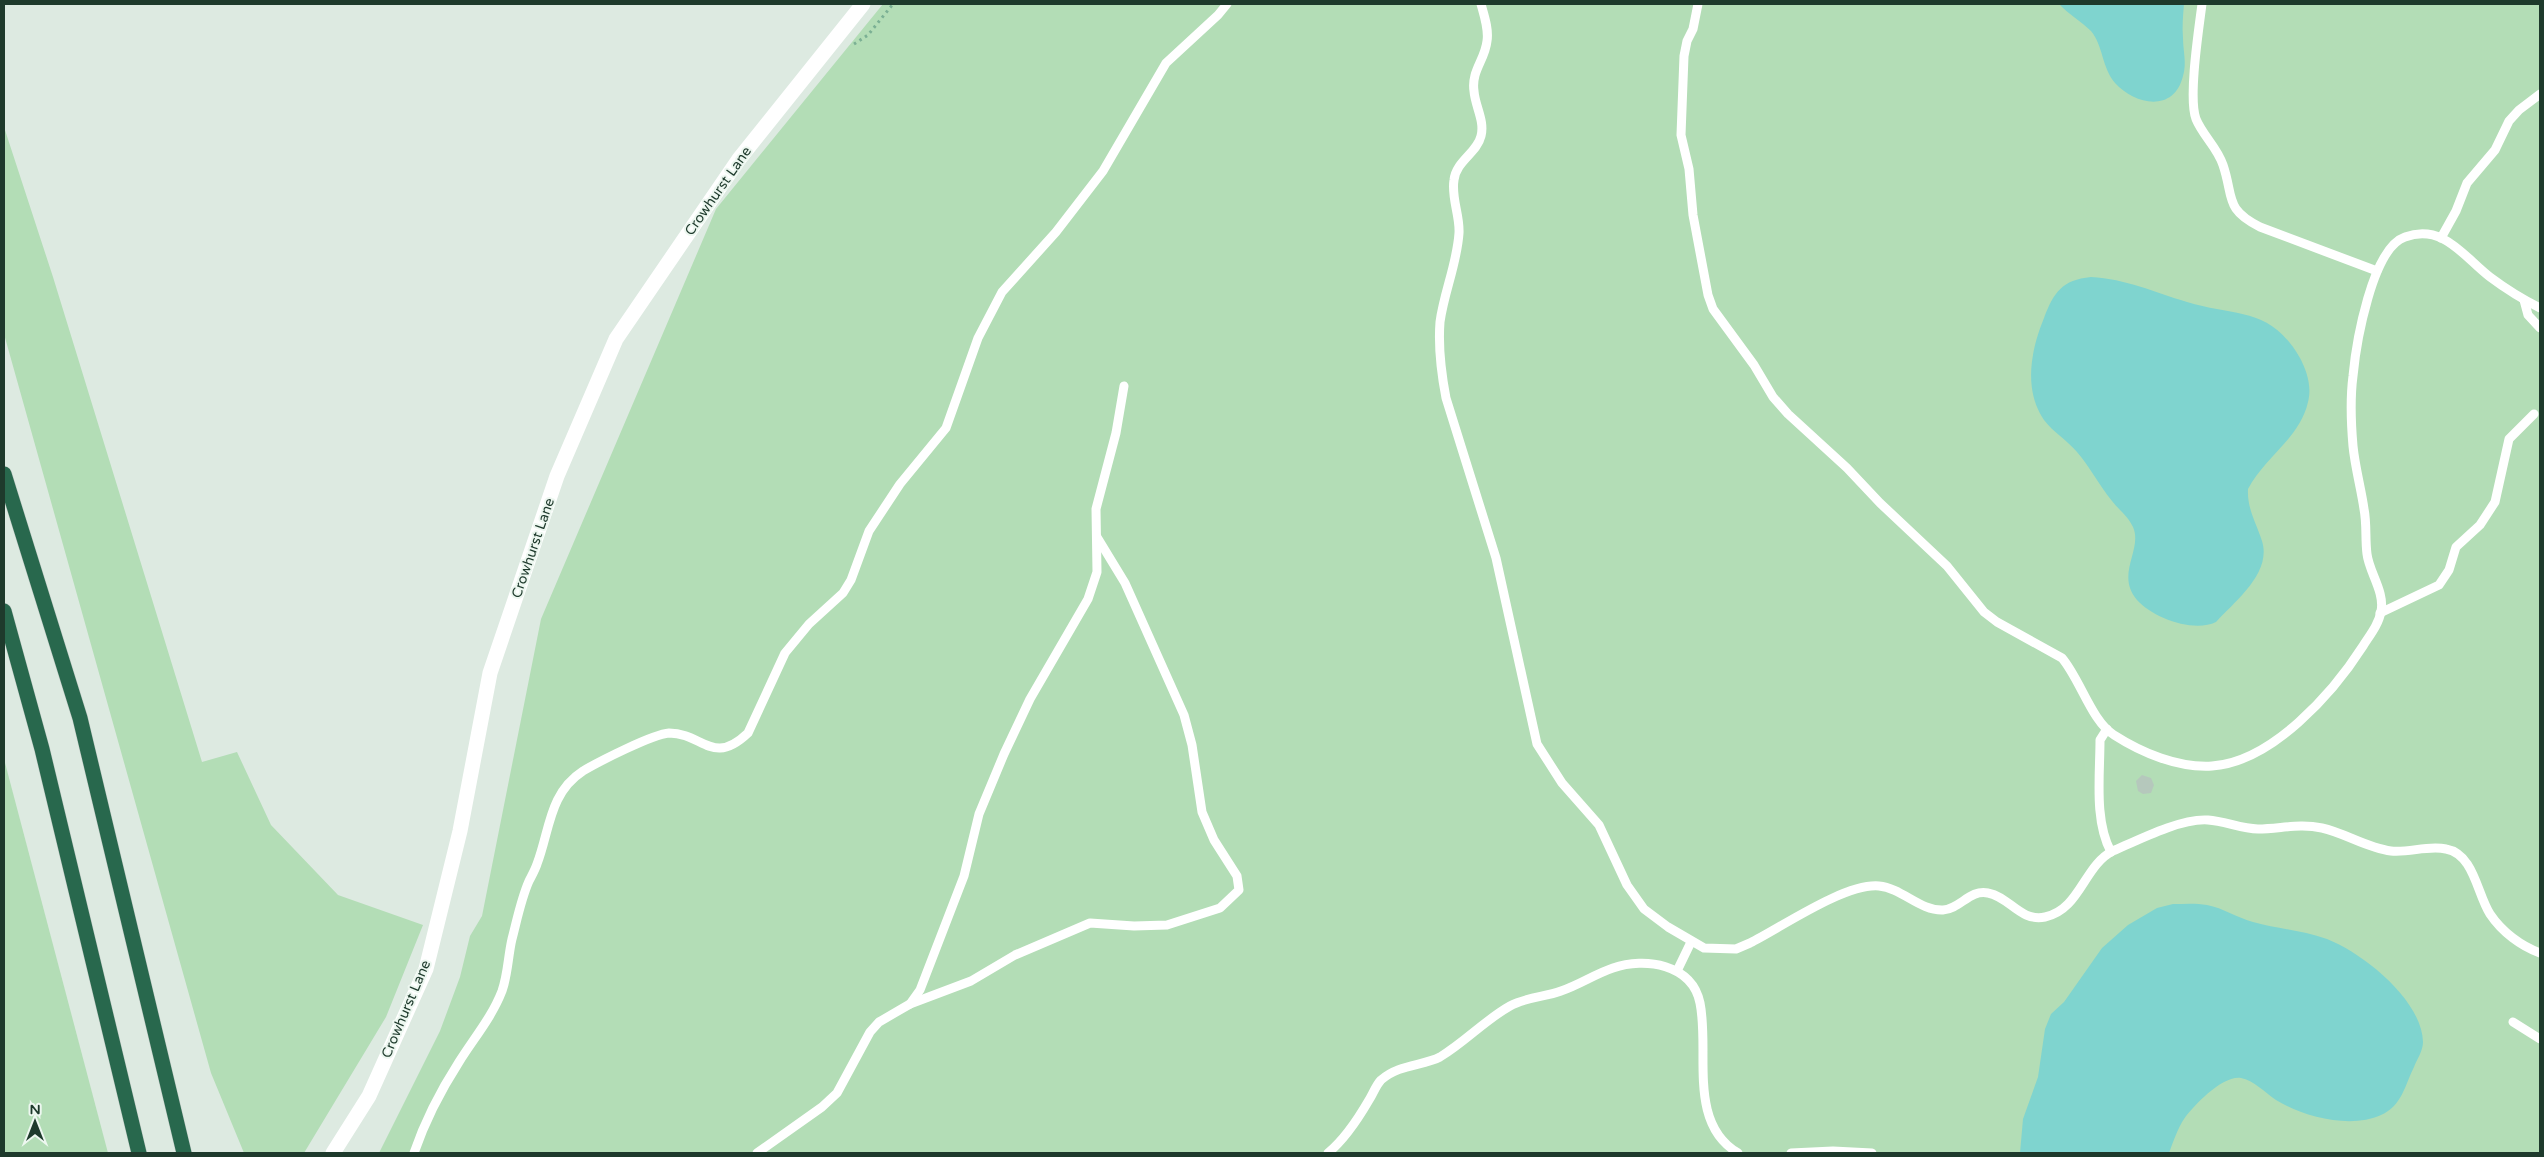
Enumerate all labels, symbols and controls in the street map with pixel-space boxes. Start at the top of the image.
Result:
street label: Crowhurst Lane [681,143,755,239]
street label: Crowhurst Lane [508,496,558,600]
street label: Crowhurst Lane [378,957,434,1061]
north arrow [10,1097,60,1147]
text: N [29,1101,41,1118]

